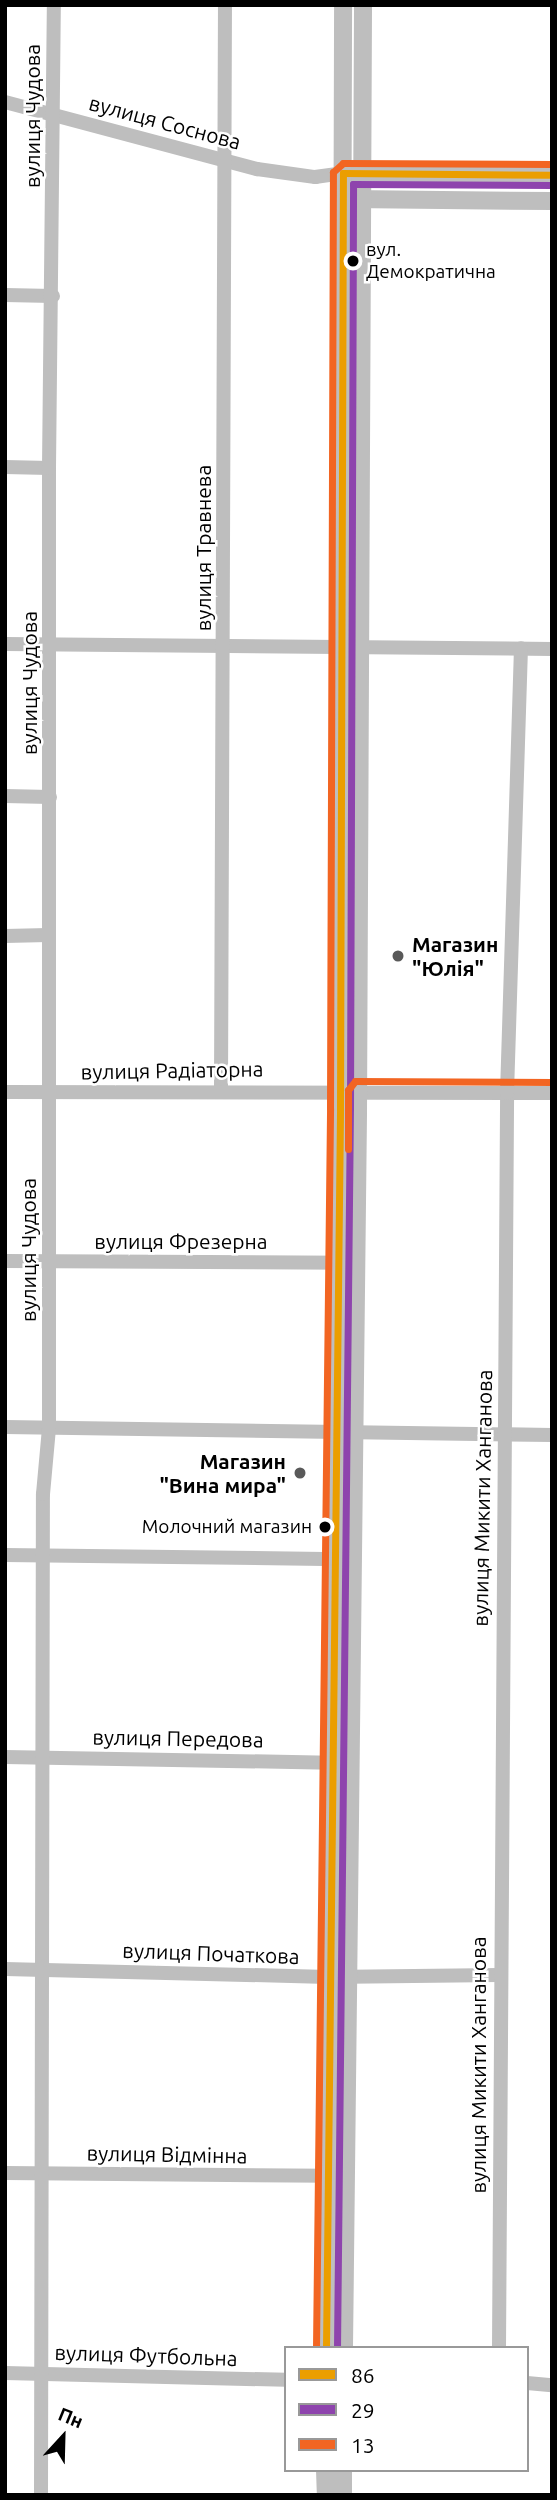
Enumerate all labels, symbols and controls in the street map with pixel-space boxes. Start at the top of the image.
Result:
street label: вулиця Чудова [19,44,45,188]
street label: вулиця Соснова [86,90,244,154]
place label: вул. Демократична [366,239,496,283]
marker: вул. Демократична [346,254,360,268]
street label: вулиця Травнева [190,465,216,631]
street label: вулиця Чудова [16,611,42,755]
place label: Магазин "Юлія" [412,931,498,981]
marker: Магазин "Юлія" [390,948,406,964]
street label: вулиця Радіаторна [80,1056,264,1084]
street label: вулиця Чудова [15,1178,41,1322]
street label: вулиця Фрезерна [94,1228,268,1254]
street label: вулиця Микити Ханганова [467,1369,497,1627]
place label: Магазин "Вина мира" [159,1448,286,1498]
marker: Магазин "Вина мира" [292,1465,308,1481]
place label: Молочний магазин [142,1516,312,1538]
marker: Молочний магазин [318,1520,332,1534]
street label: вулиця Передова [92,1724,264,1752]
street label: вулиця Микити Ханганова [465,1936,491,2194]
street label: вулиця Початкова [122,1937,300,1969]
street label: вулиця Відмінна [86,2140,248,2168]
street label: вулиця Футбольна [54,2339,238,2371]
legend [284,2346,529,2472]
text: 86 [351,2363,375,2387]
text: 29 [351,2398,375,2422]
north arrow [28,2402,98,2472]
text: Пн [55,2403,87,2432]
text: 13 [351,2433,375,2457]

